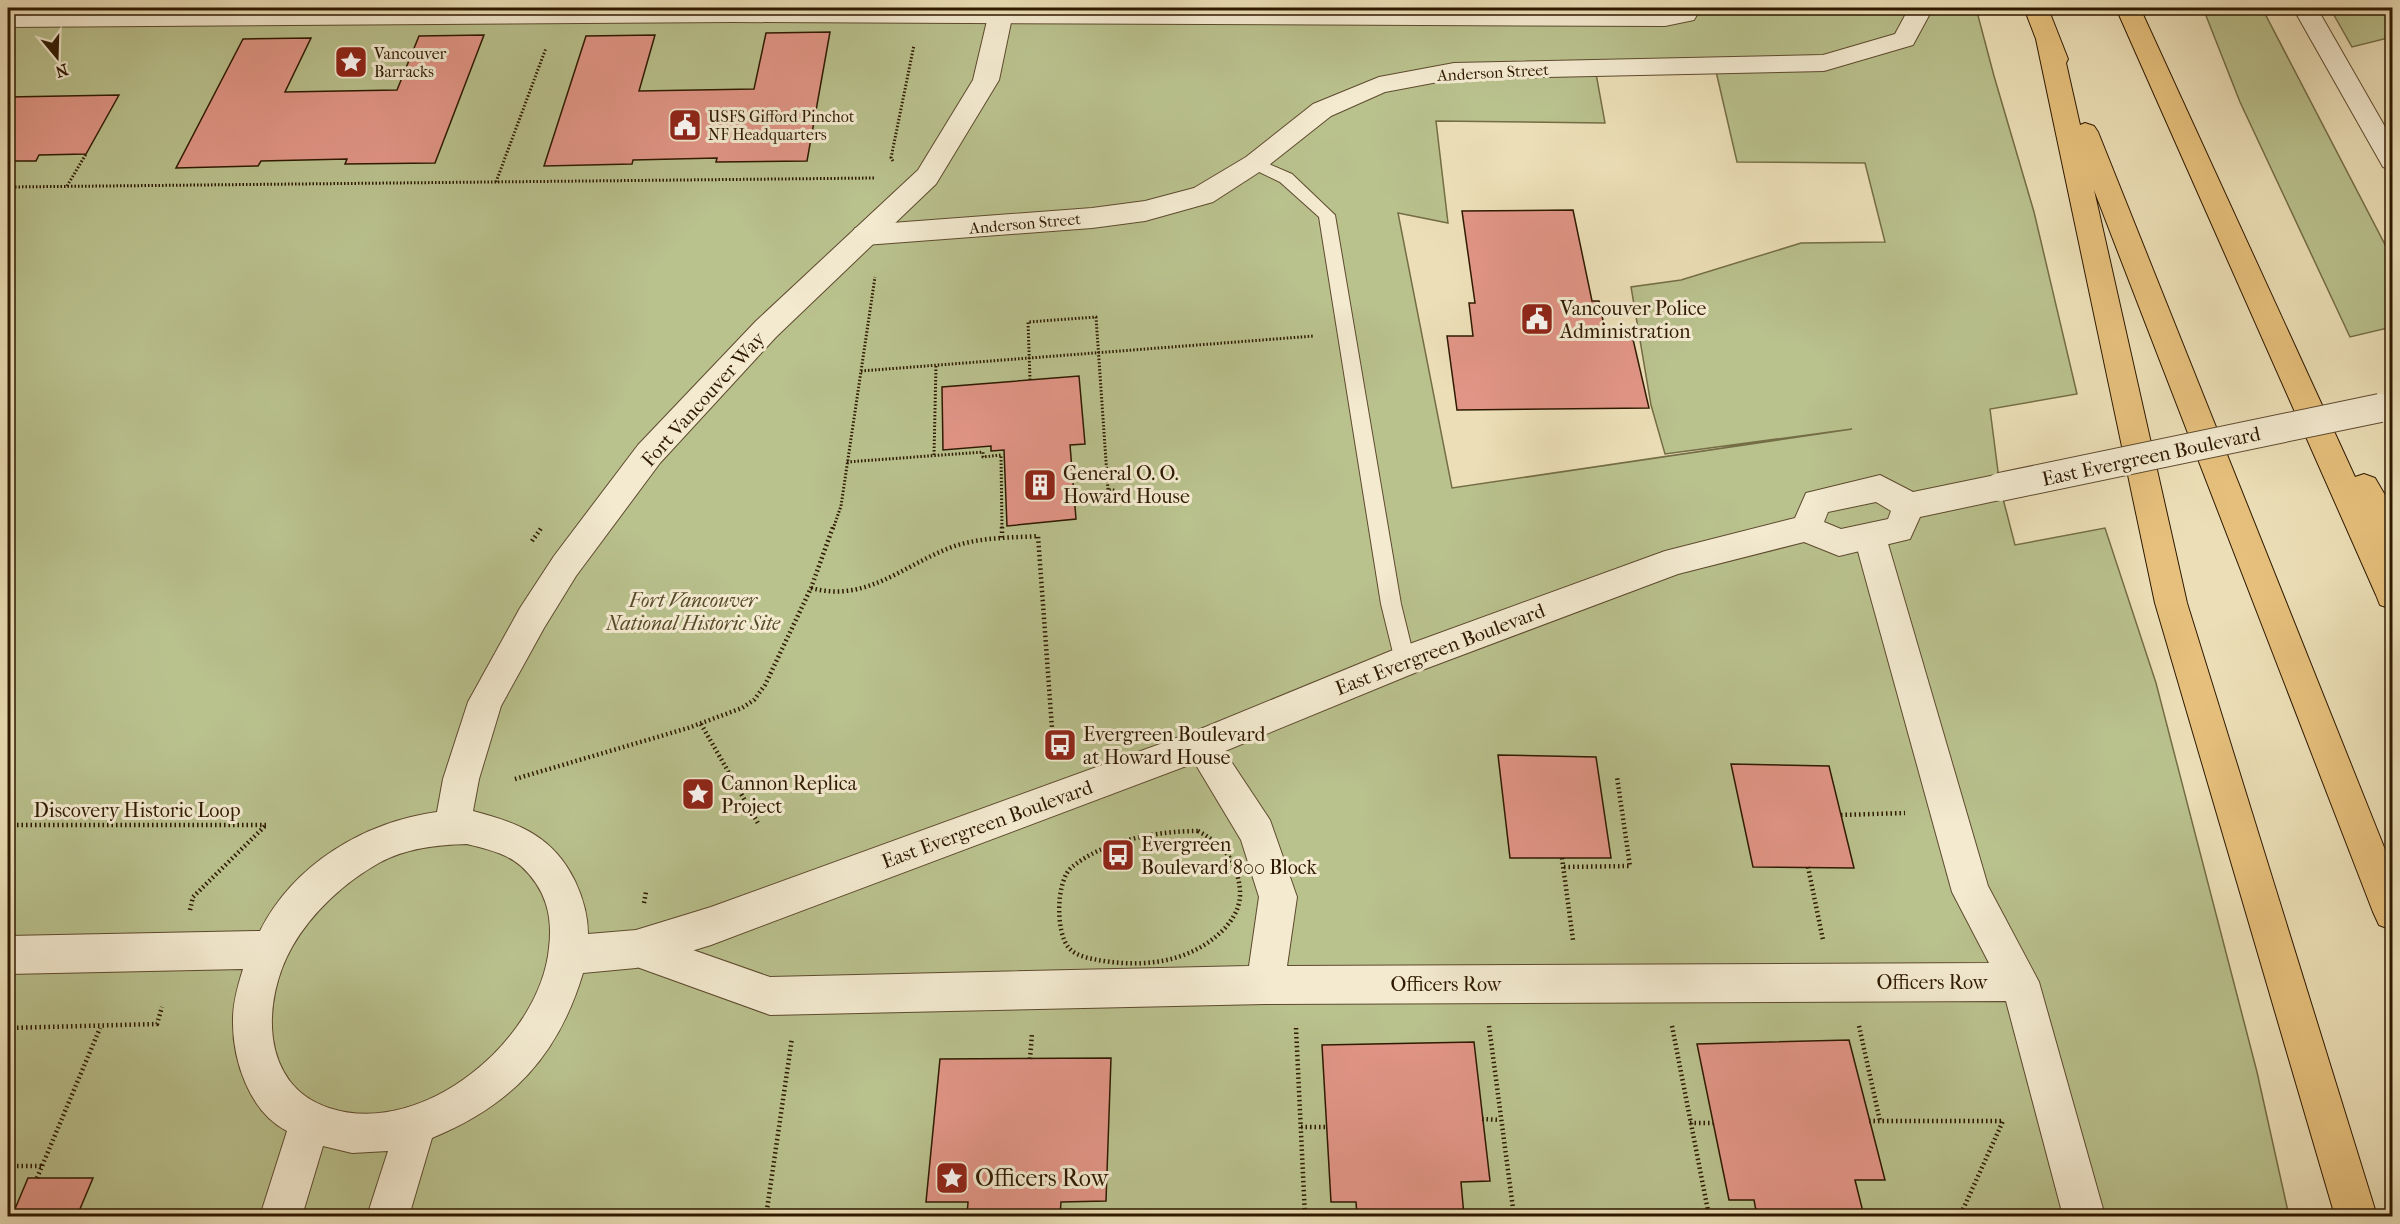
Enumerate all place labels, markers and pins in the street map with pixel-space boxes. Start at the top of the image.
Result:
place icon: Vancouver Barracks [333,44,369,80]
place label: Vancouver Barracks [373,44,447,81]
public building icon: USFS Gifford Pinchot NF Headquarters [667,107,703,143]
place label: USFS Gifford Pinchot NF Headquarters [708,107,855,144]
place label: Vancouver Police Administration [1559,297,1707,343]
public building icon: Vancouver Police Administration [1519,301,1555,337]
place label: General O. O. Howard House [1063,462,1190,508]
building icon: General O. O. Howard House [1022,467,1058,503]
place label: Evergreen Boulevard at Howard House [1083,723,1266,769]
bus stop icon: Evergreen Boulevard at Howard House [1042,727,1078,763]
place label: Cannon Replica Project [721,772,858,818]
place icon: Cannon Replica Project [680,776,716,812]
place label: Evergreen Boulevard 800 Block [1141,833,1318,879]
bus stop icon: Evergreen Boulevard 800 Block [1100,837,1136,873]
place icon: Officers Row [934,1160,970,1196]
place label: Officers Row [975,1164,1109,1192]

